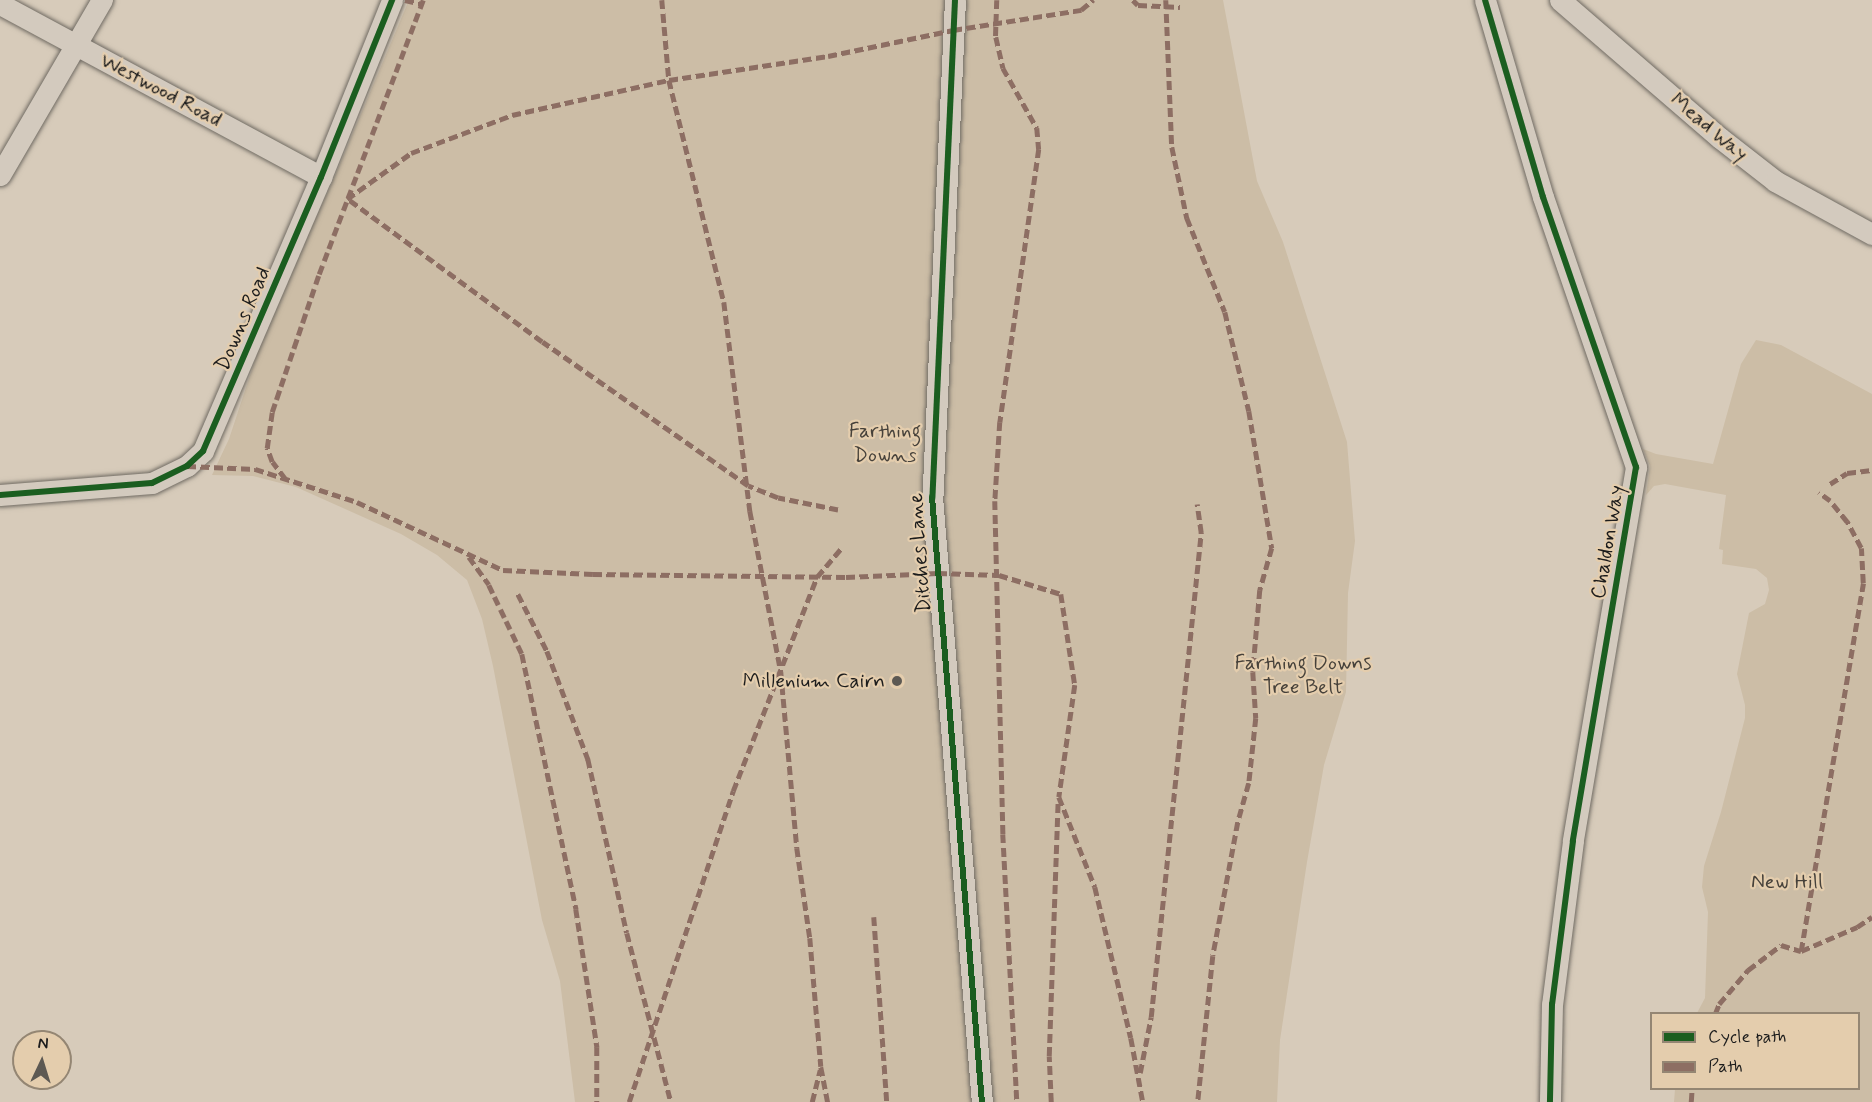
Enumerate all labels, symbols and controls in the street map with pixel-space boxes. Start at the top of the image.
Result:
street label: Westwood Road [96,48,226,132]
street label: Mead Way [1664,87,1754,167]
street label: Downs Road [210,263,276,375]
park label: Farthing Downs [849,418,921,468]
street label: Chaldon Way [1585,482,1631,602]
street label: Ditches Lane [903,493,937,613]
park label: Farthing Downs Tree Belt [1232,650,1374,700]
place label: Millenium Cairn [736,668,885,694]
marker: Millenium Cairn [890,674,904,688]
park label: New Hill [1752,869,1822,895]
legend [1650,1012,1860,1090]
text: Cycle path [1708,1025,1786,1049]
north arrow [12,1030,72,1090]
text: N [37,1033,49,1054]
text: Path [1708,1055,1743,1079]

